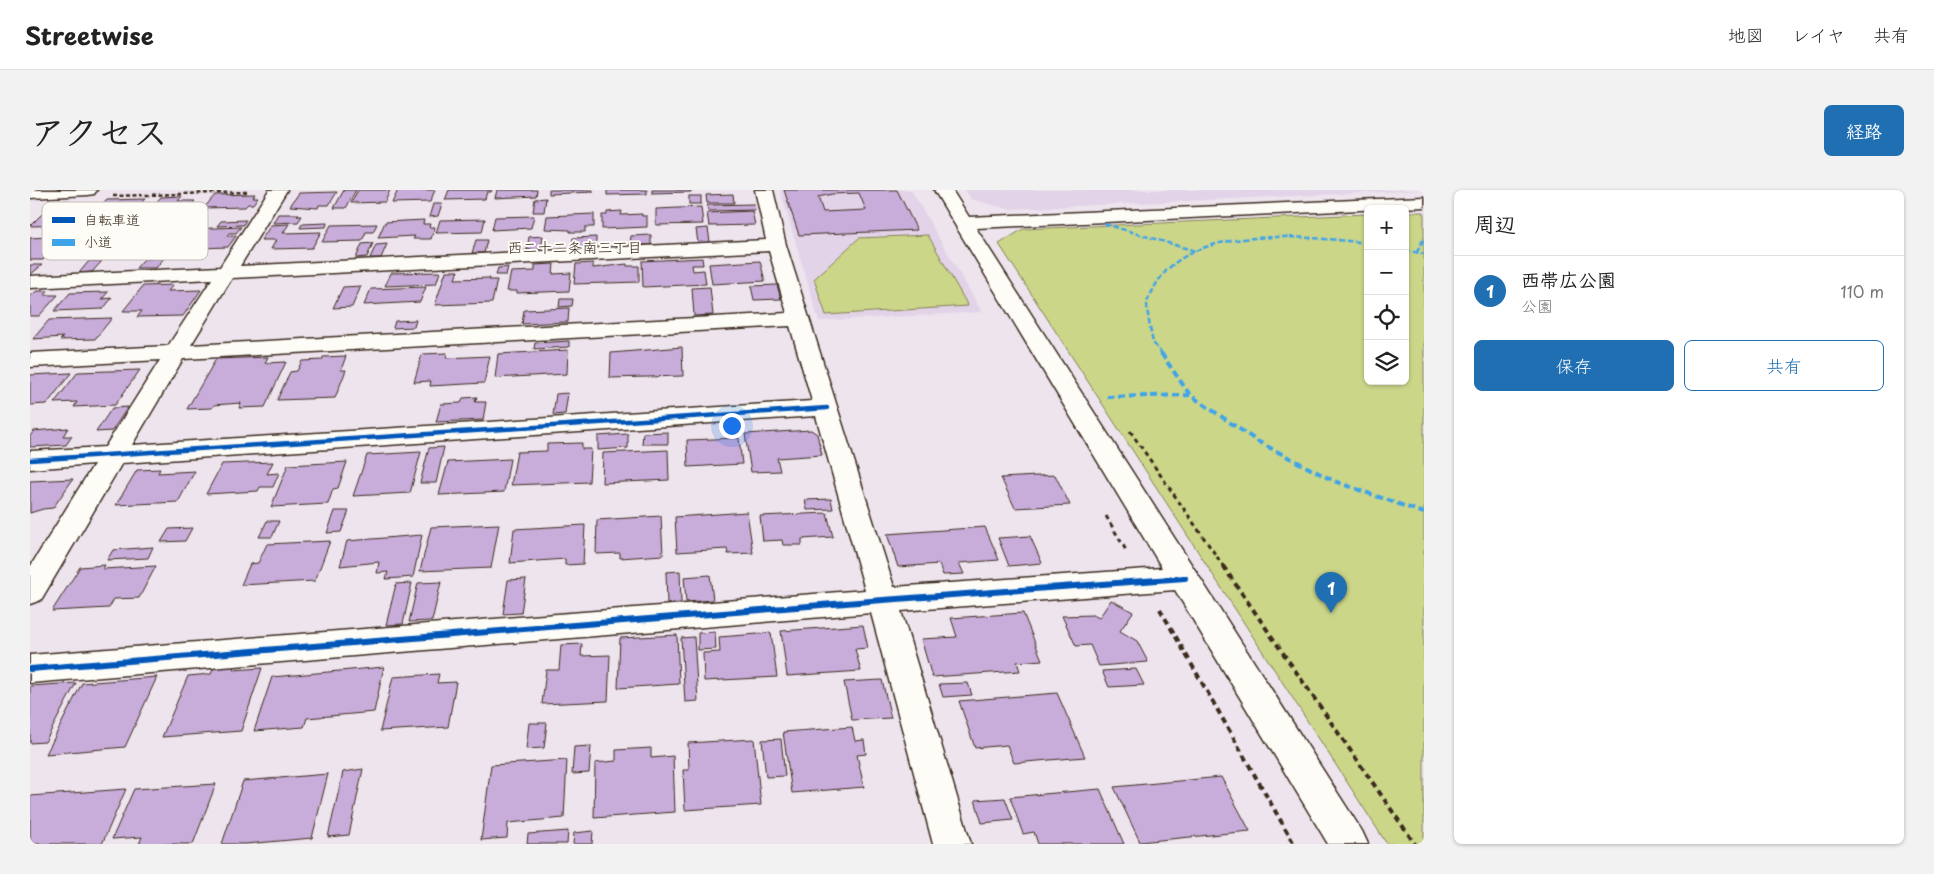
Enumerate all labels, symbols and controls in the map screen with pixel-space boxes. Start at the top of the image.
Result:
text: Streetwise [25,17,154,53]
text: 地図 [1728,21,1764,48]
text: レイヤ [1792,21,1845,48]
text: 共有 [1873,21,1909,48]
text: アクセス [30,104,168,157]
button: 経路 [1824,105,1904,156]
legend [42,202,208,260]
map controls [1364,205,1409,385]
button: + [1364,205,1409,250]
text: 周辺 [1474,207,1516,239]
text: 自転車道 [84,209,140,230]
text: 小道 [84,231,112,252]
district label: 西二十二条南三丁目 [507,235,643,258]
button: − [1364,250,1409,295]
text: 西帯広公園 [1521,265,1616,293]
text: 1 [1486,279,1494,303]
text: 110 m [1841,279,1884,303]
text: 公園 [1521,293,1553,317]
button: locate [1364,295,1409,340]
button: layers [1364,340,1409,385]
button: 保存 [1474,340,1674,391]
button: 共有 [1684,340,1884,391]
your location [719,413,745,439]
pin: 1 [1315,572,1347,613]

